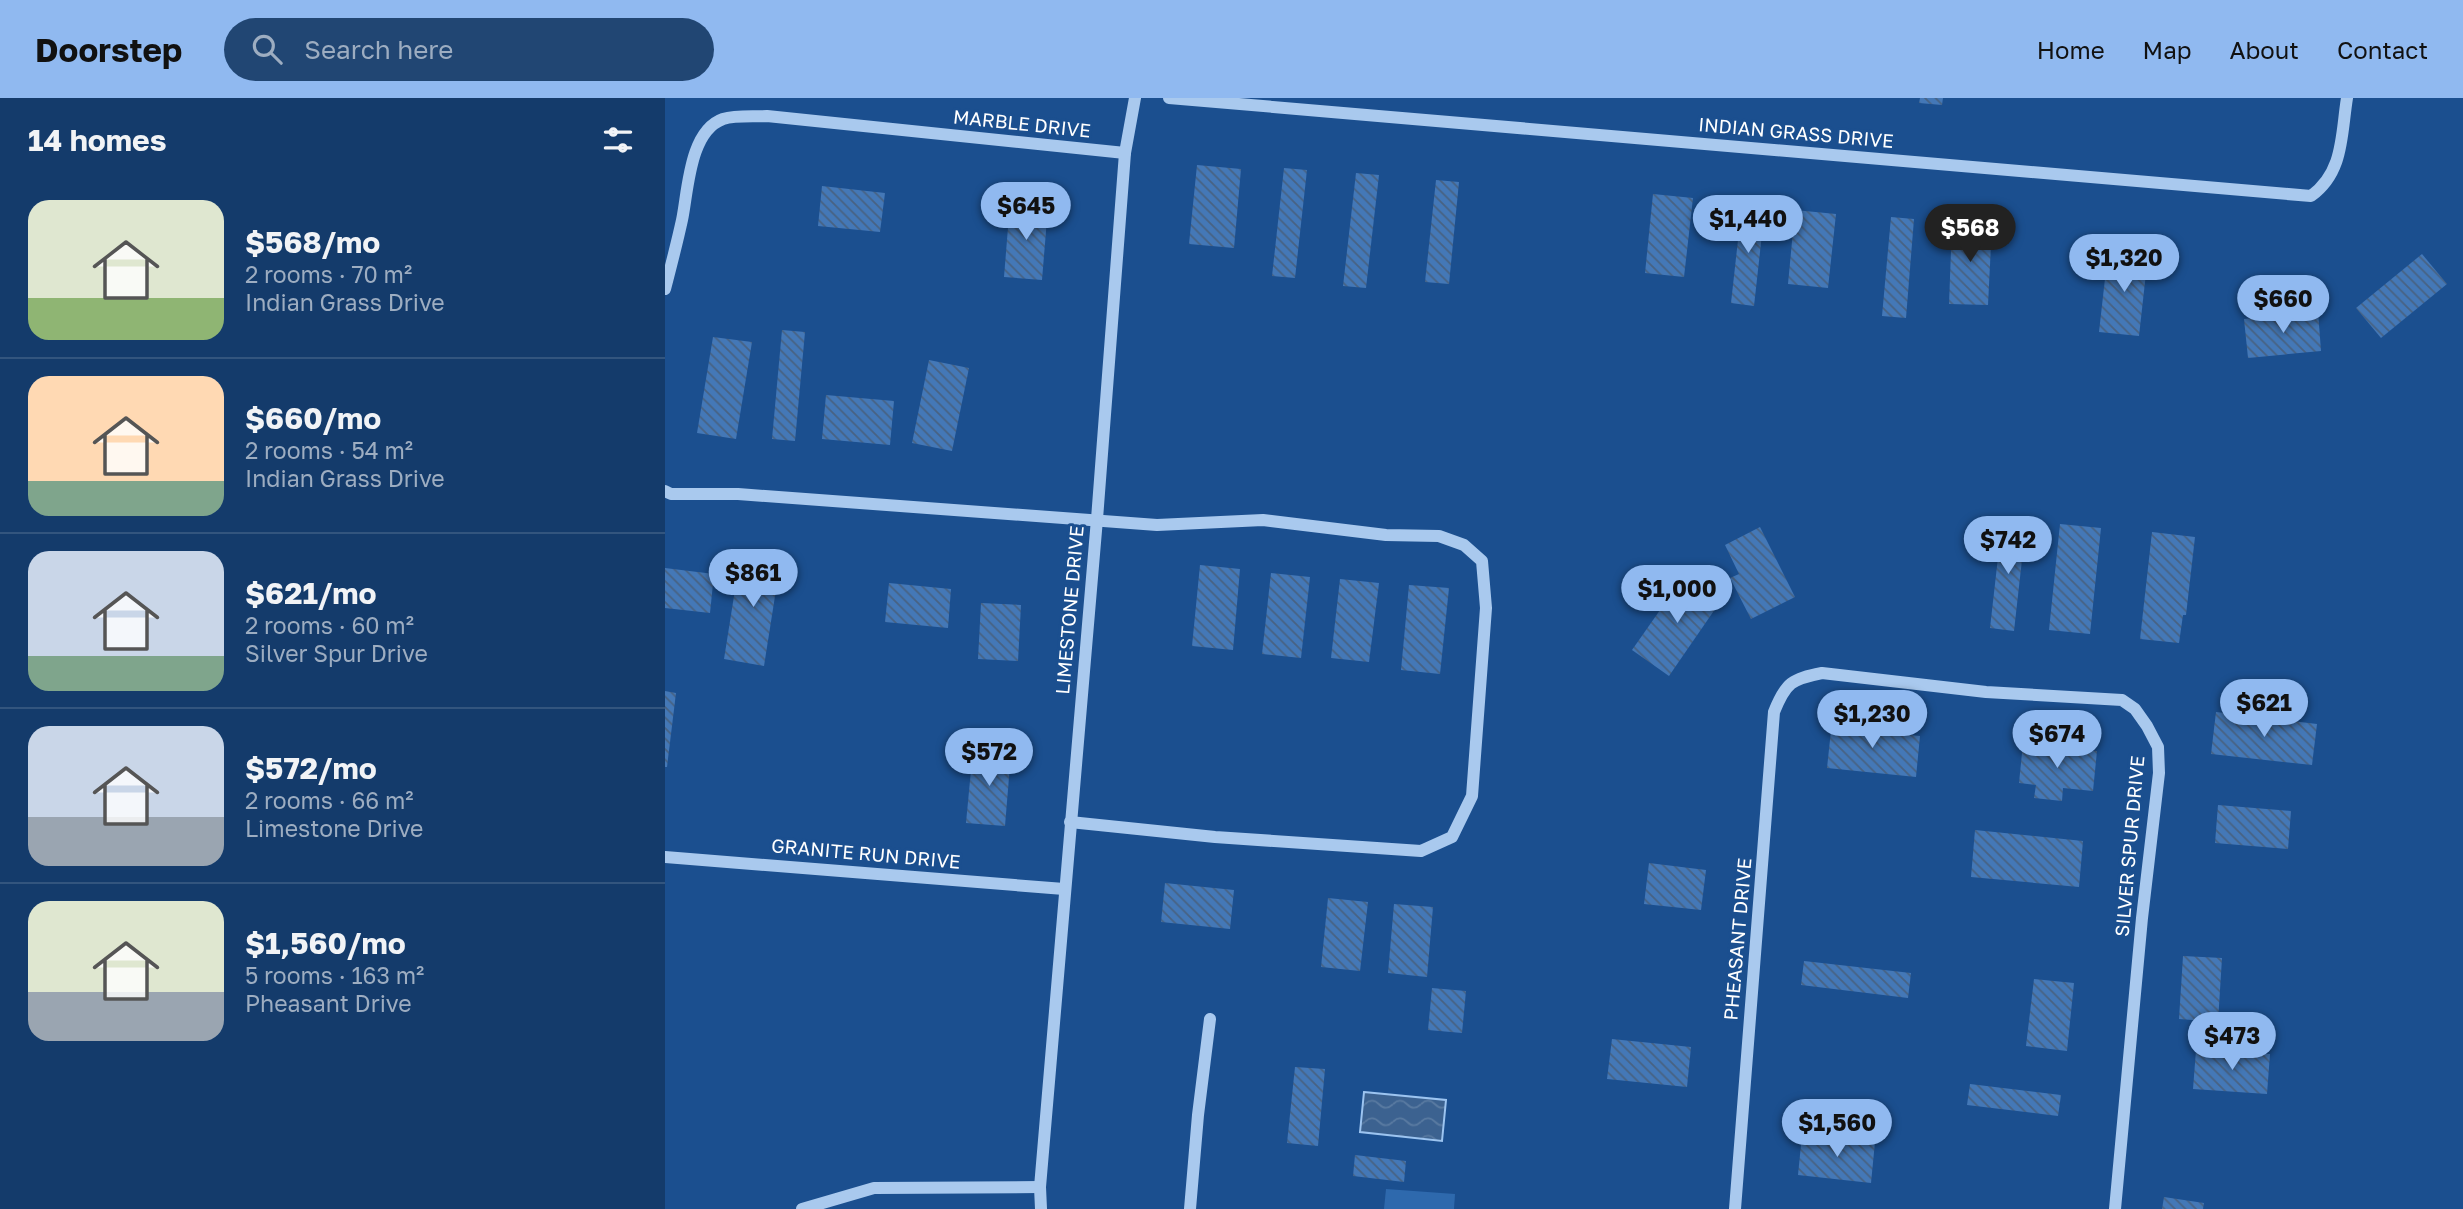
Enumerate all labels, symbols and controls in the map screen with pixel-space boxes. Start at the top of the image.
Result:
search box [224,18,714,81]
text: Doorstep [35,30,182,69]
icon: search [248,30,286,68]
text: Search here [304,34,453,65]
text: Home [2037,35,2105,64]
text: Map [2143,35,2192,64]
text: About [2230,35,2299,64]
text: Contact [2337,35,2428,64]
street label: MARBLE DRIVE [952,104,1092,142]
street label: INDIAN GRASS DRIVE [1697,112,1895,152]
icon: filters [599,121,637,159]
text: 14 homes [28,122,167,158]
pin: $645 [985,183,1067,242]
text: $645 [997,191,1055,219]
pin: $1,440 [1691,195,1805,255]
text: $1,440 [1709,204,1787,232]
pin: $568 [1929,204,2011,264]
text: $568 [1941,213,1999,241]
text: $568/mo [245,224,380,260]
icon: home [84,228,168,312]
pin: $1,320 [2067,234,2181,294]
text: $1,320 [2085,243,2163,271]
text: 2 rooms · 70 m² [245,260,412,288]
pin: $660 [2242,275,2324,335]
text: $660 [2253,284,2313,312]
text: Indian Grass Drive [245,288,445,316]
text: $660/mo [245,400,381,436]
icon: home [84,404,168,488]
text: 2 rooms · 54 m² [245,436,413,464]
text: Indian Grass Drive [245,464,445,492]
pin: $742 [1967,517,2049,576]
street label: LIMESTONE DRIVE [1050,525,1088,695]
text: $742 [1980,525,2036,553]
pin: $861 [712,550,794,609]
text: $861 [725,558,781,586]
pin: $1,000 [1620,566,1734,625]
text: $1,000 [1637,574,1717,602]
text: $621/mo [245,575,377,611]
icon: home [84,579,168,663]
text: 2 rooms · 60 m² [245,611,414,639]
text: Silver Spur Drive [245,639,428,667]
pin: $621 [2223,680,2305,739]
text: $621 [2236,688,2292,716]
pin: $1,230 [1815,690,1929,750]
text: $1,230 [1833,699,1911,727]
pin: $674 [2016,710,2098,770]
text: $674 [2029,719,2085,747]
pin: $572 [948,728,1030,788]
text: $572 [961,737,1017,765]
text: $572/mo [245,750,377,786]
icon: home [84,754,168,838]
street label: SILVER SPUR DRIVE [2110,754,2148,938]
text: 2 rooms · 66 m² [245,786,414,814]
text: Limestone Drive [245,814,423,842]
street label: GRANITE RUN DRIVE [770,833,962,873]
street label: PHEASANT DRIVE [1718,857,1756,1021]
text: $1,560/mo [245,925,406,961]
icon: home [84,929,168,1013]
text: 5 rooms · 163 m² [245,961,424,989]
text: Pheasant Drive [245,989,412,1017]
pin: $473 [2191,1012,2273,1072]
text: $473 [2204,1021,2260,1049]
pin: $1,560 [1780,1100,1894,1159]
text: $1,560 [1798,1108,1876,1136]

